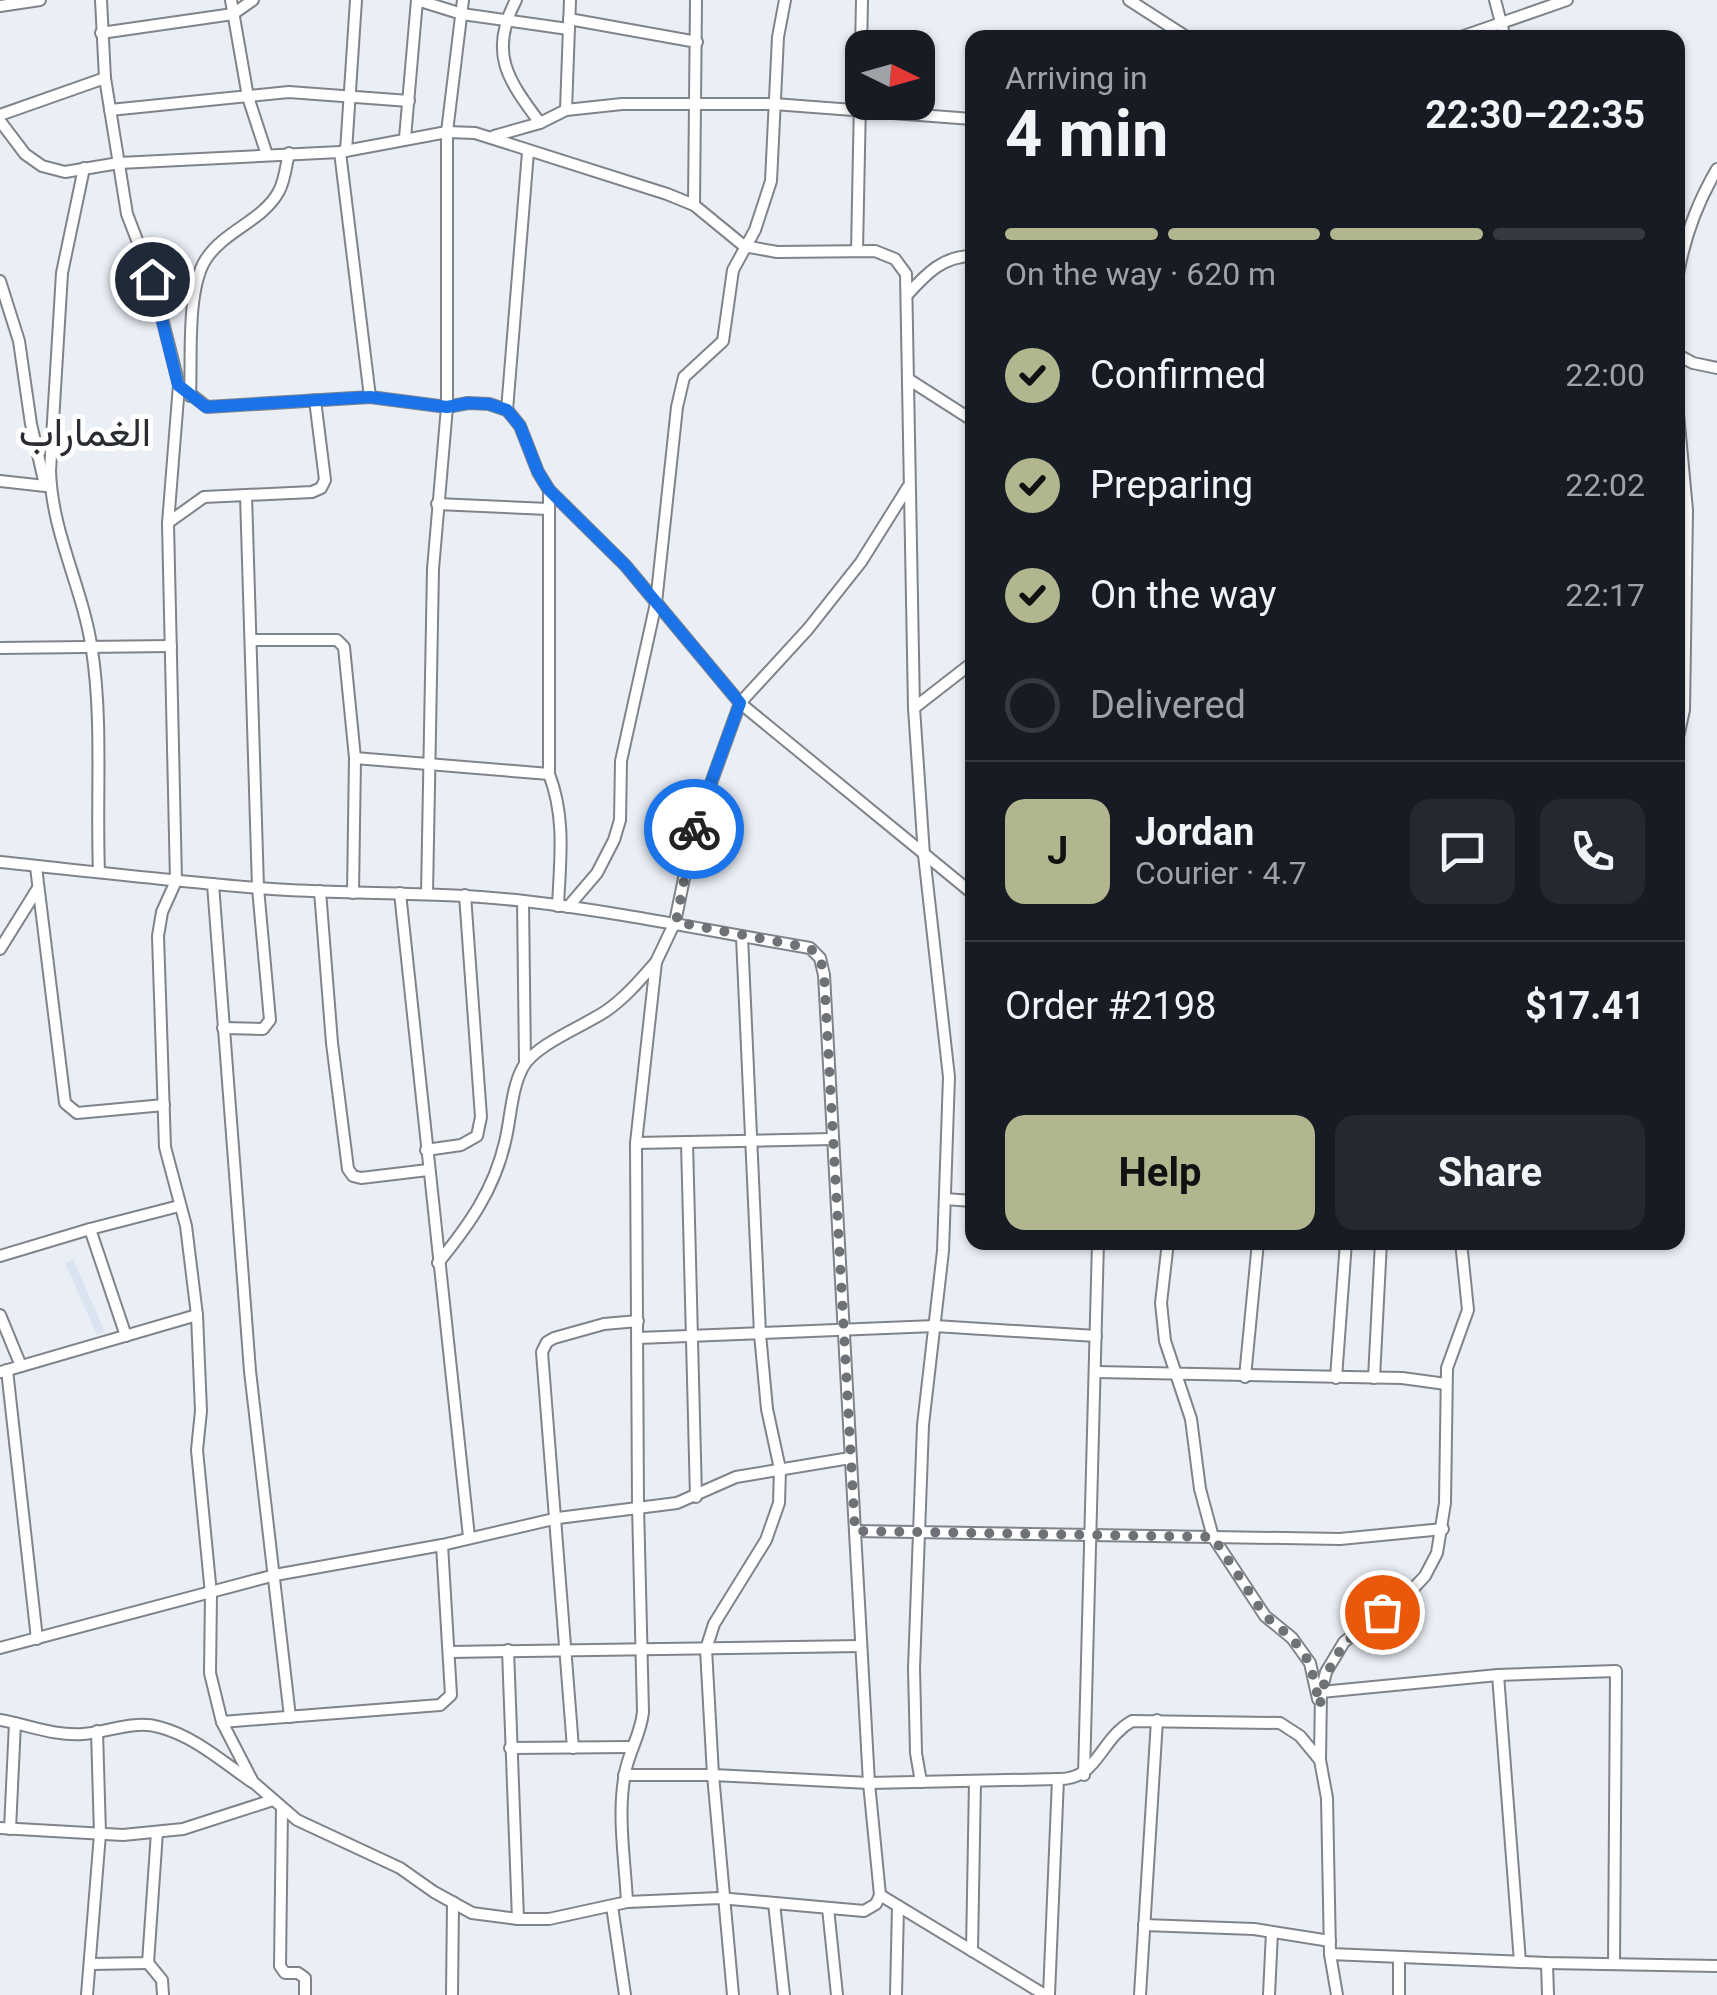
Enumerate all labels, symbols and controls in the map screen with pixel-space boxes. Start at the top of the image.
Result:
north arrow [845,30,935,120]
map controls [845,30,935,120]
text: Arriving in [1005,59,1148,97]
text: 22:30–22:35 [1425,93,1645,137]
text: 4 min [1005,96,1168,172]
pin [110,237,195,322]
icon: home [125,252,180,307]
text: On the way · 620 m [1005,255,1276,293]
icon: check [1005,348,1060,403]
text: Confirmed [1090,353,1266,397]
text: 22:00 [1565,356,1645,394]
district label: الغماراب [19,409,151,457]
icon: check [1005,458,1060,513]
text: Preparing [1090,463,1253,507]
text: 22:02 [1565,466,1645,504]
icon: check [1005,568,1060,623]
text: On the way [1090,573,1276,617]
text: 22:17 [1565,576,1645,614]
text: Delivered [1090,683,1246,727]
courier [644,779,744,879]
button: chat [1410,799,1515,904]
button: phone [1540,799,1645,904]
icon: bike [667,802,722,857]
text: Jordan [1135,810,1254,854]
text: J [1047,829,1068,873]
text: Courier · 4.7 [1135,854,1307,892]
text: Order #2198 [1005,984,1216,1028]
text: $17.41 [1525,984,1645,1028]
button: Help [1005,1115,1315,1230]
button: Share [1335,1115,1645,1230]
pin [1340,1570,1425,1655]
icon: bag [1355,1585,1410,1640]

